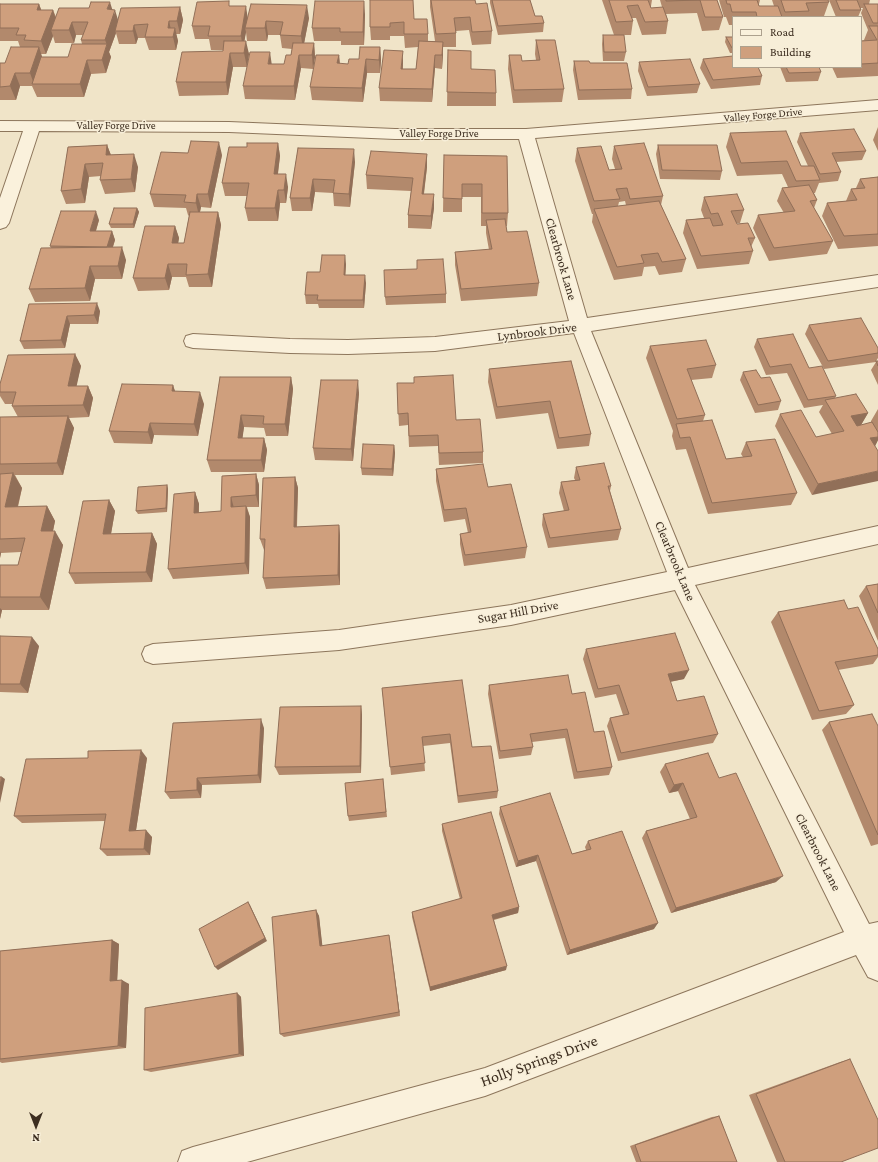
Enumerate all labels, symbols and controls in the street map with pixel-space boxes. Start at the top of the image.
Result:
legend [732,16,862,68]
text: Road [770,25,794,39]
text: Building [770,45,811,59]
street label: Valley Forge Drive [723,105,803,125]
street label: Valley Forge Drive [76,119,156,133]
street label: Valley Forge Drive [399,127,479,141]
street label: Clearbrook Lane [542,216,580,302]
street label: Lynbrook Drive [496,319,578,345]
street label: Clearbrook Lane [651,519,699,603]
street label: Sugar Hill Drive [476,597,560,627]
street label: Clearbrook Lane [792,811,844,893]
street label: Holly Springs Drive [478,1031,600,1091]
north arrow [16,1106,56,1146]
text: N [32,1132,40,1144]

